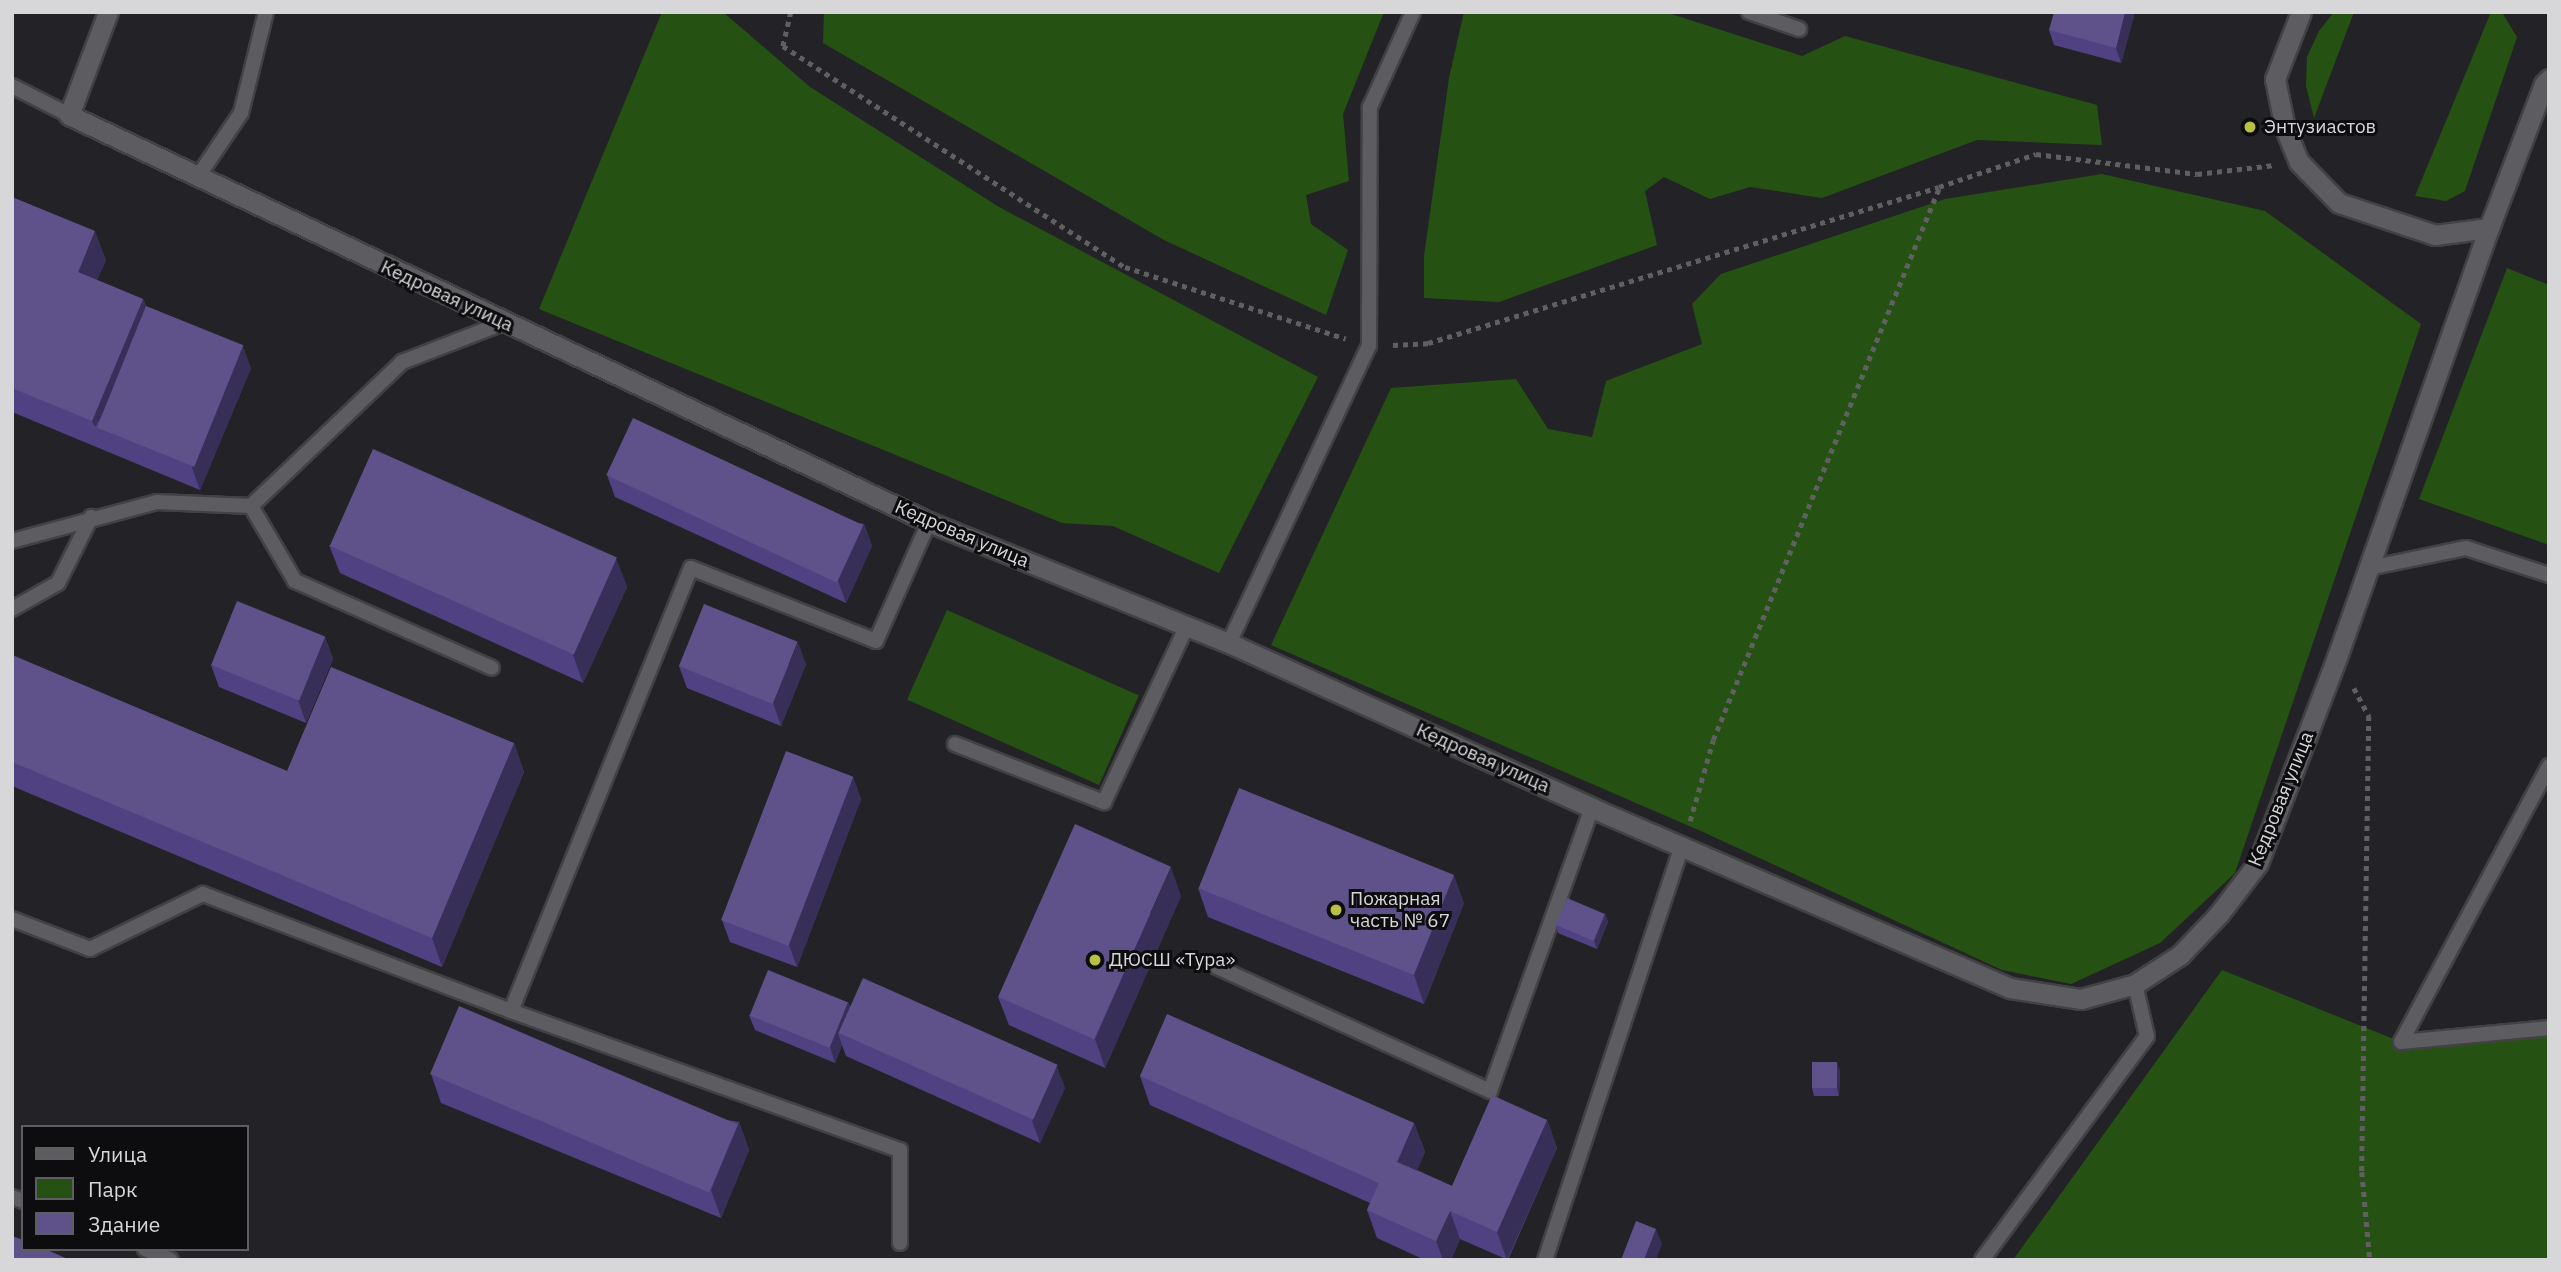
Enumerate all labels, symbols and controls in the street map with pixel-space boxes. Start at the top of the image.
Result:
place label: Энтузиастов [2264,116,2376,138]
marker: Энтузиастов [2242,119,2258,135]
street label: Кедровая улица [377,255,517,337]
street label: Кедровая улица [892,495,1032,573]
street label: Кедровая улица [1413,718,1553,798]
street label: Кедровая улица [2244,728,2318,870]
place label: Пожарная часть № 67 [1350,888,1450,932]
marker: Пожарная часть № 67 [1328,902,1344,918]
place label: ДЮСШ «Тура» [1109,949,1235,971]
marker: ДЮСШ «Тура» [1087,952,1103,968]
legend [21,1125,248,1251]
text: Улица [88,1140,147,1168]
text: Парк [88,1175,138,1203]
text: Здание [88,1210,160,1238]

